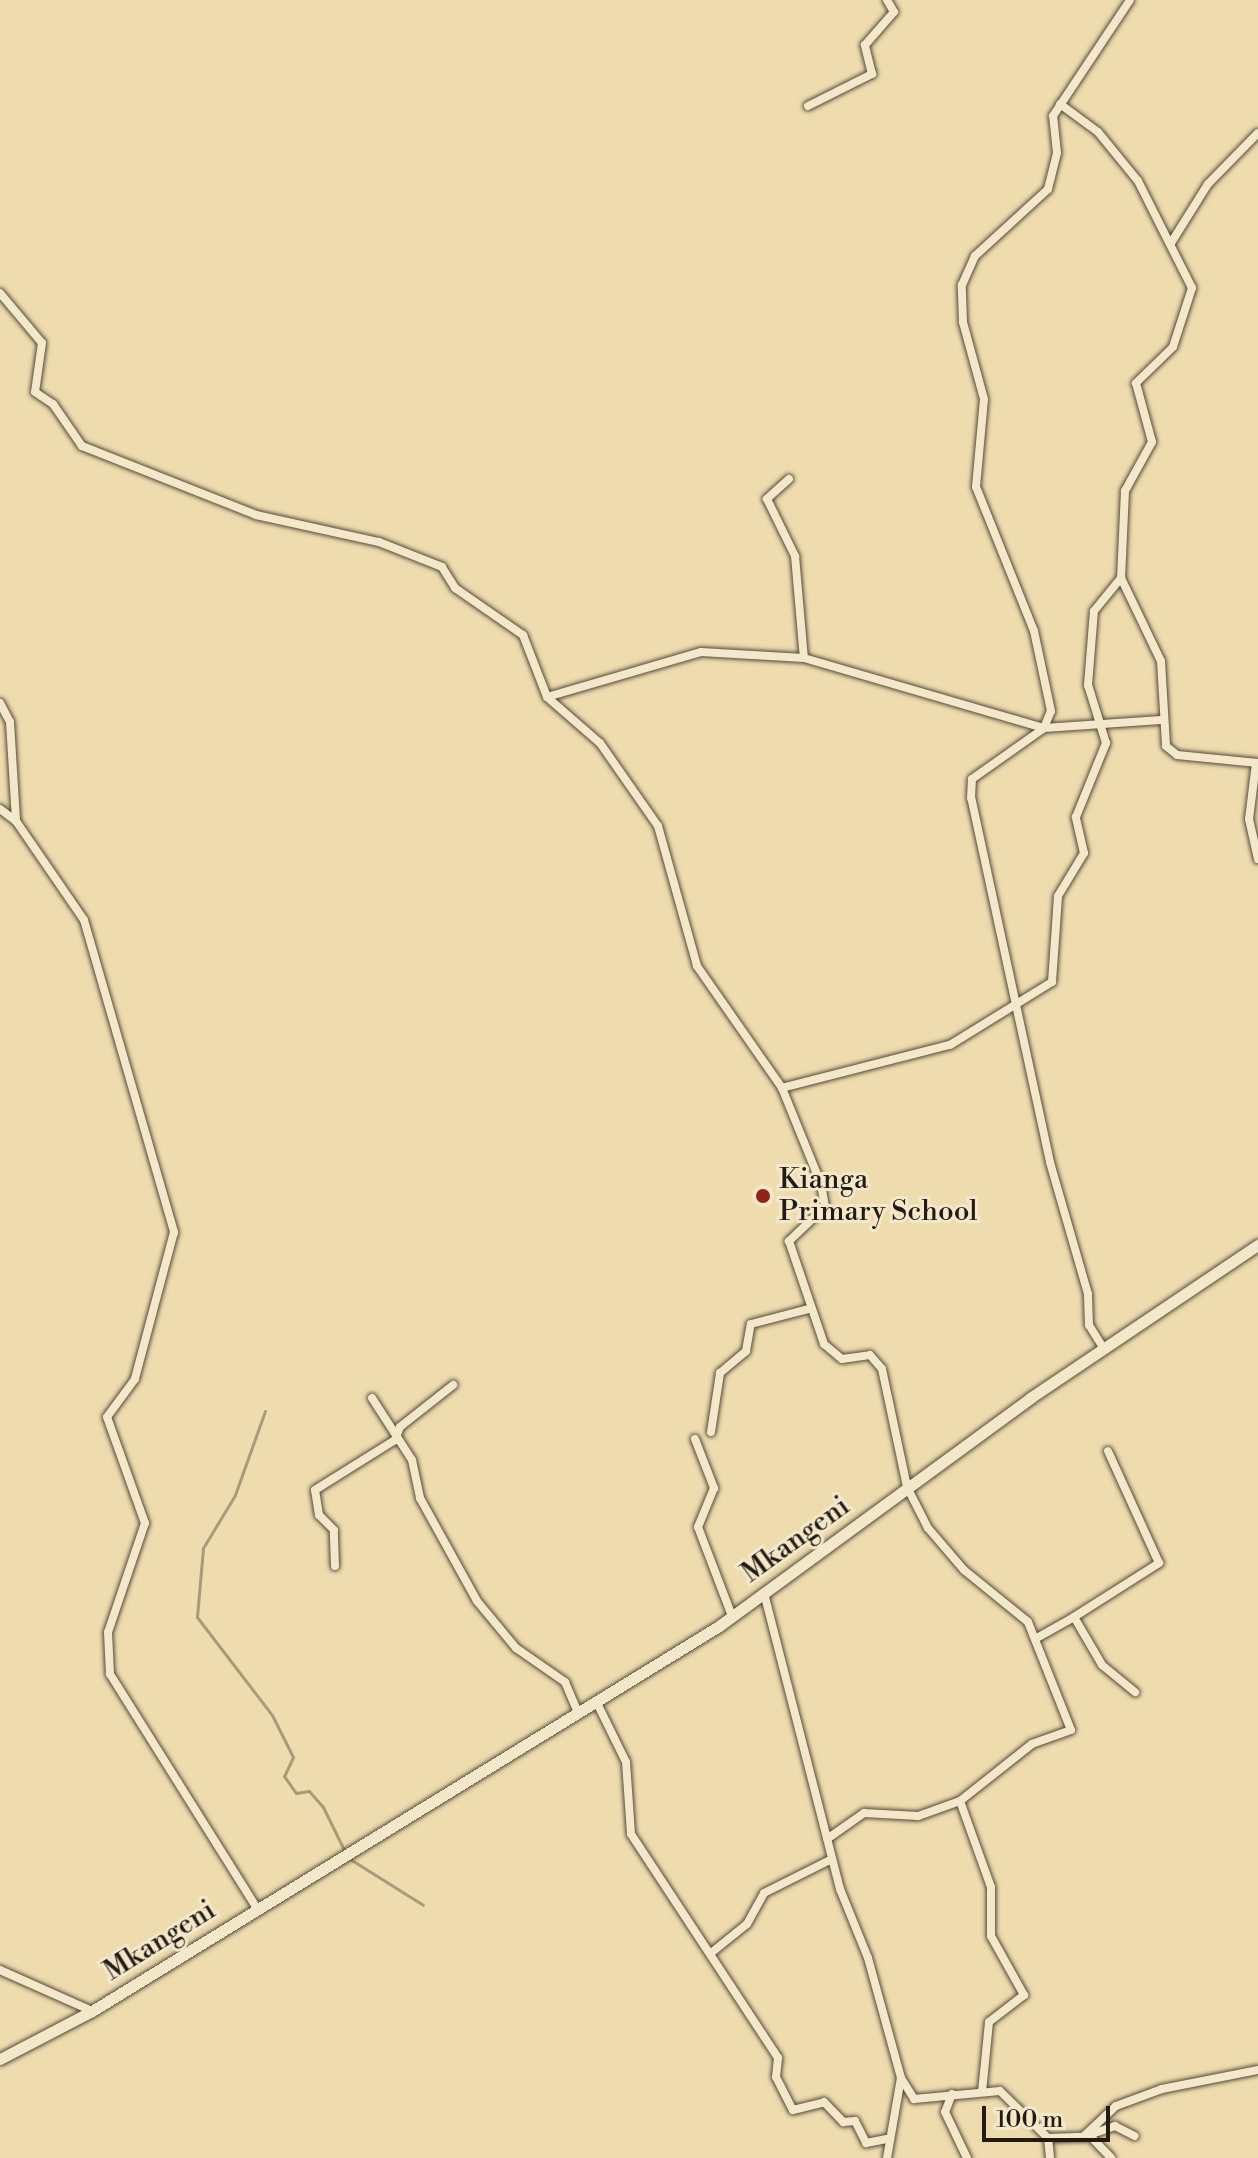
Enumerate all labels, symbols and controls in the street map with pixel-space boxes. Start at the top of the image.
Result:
place label: Kianga Primary School [779,1163,978,1229]
marker: Kianga Primary School [754,1187,772,1205]
street label: Mkangeni [735,1490,857,1590]
street label: Mkangeni [98,1894,222,1988]
scale bar [986,2090,1114,2140]
text: 100 m [996,2105,1063,2135]

